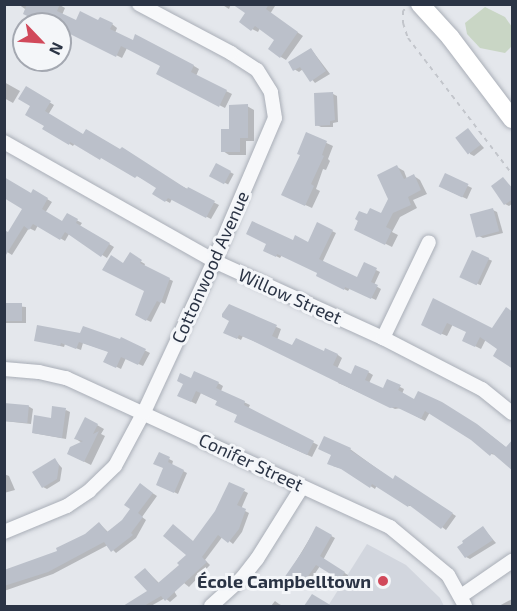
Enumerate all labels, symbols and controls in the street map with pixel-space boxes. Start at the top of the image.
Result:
north arrow [12,12,72,72]
text: N [46,40,68,58]
street label: Cottonwood Avenue [167,187,253,347]
street label: Willow Street [235,264,345,328]
street label: Conifer Street [195,428,307,496]
place label: École Campbelltown [197,570,371,592]
marker: École Campbelltown [376,574,390,588]

